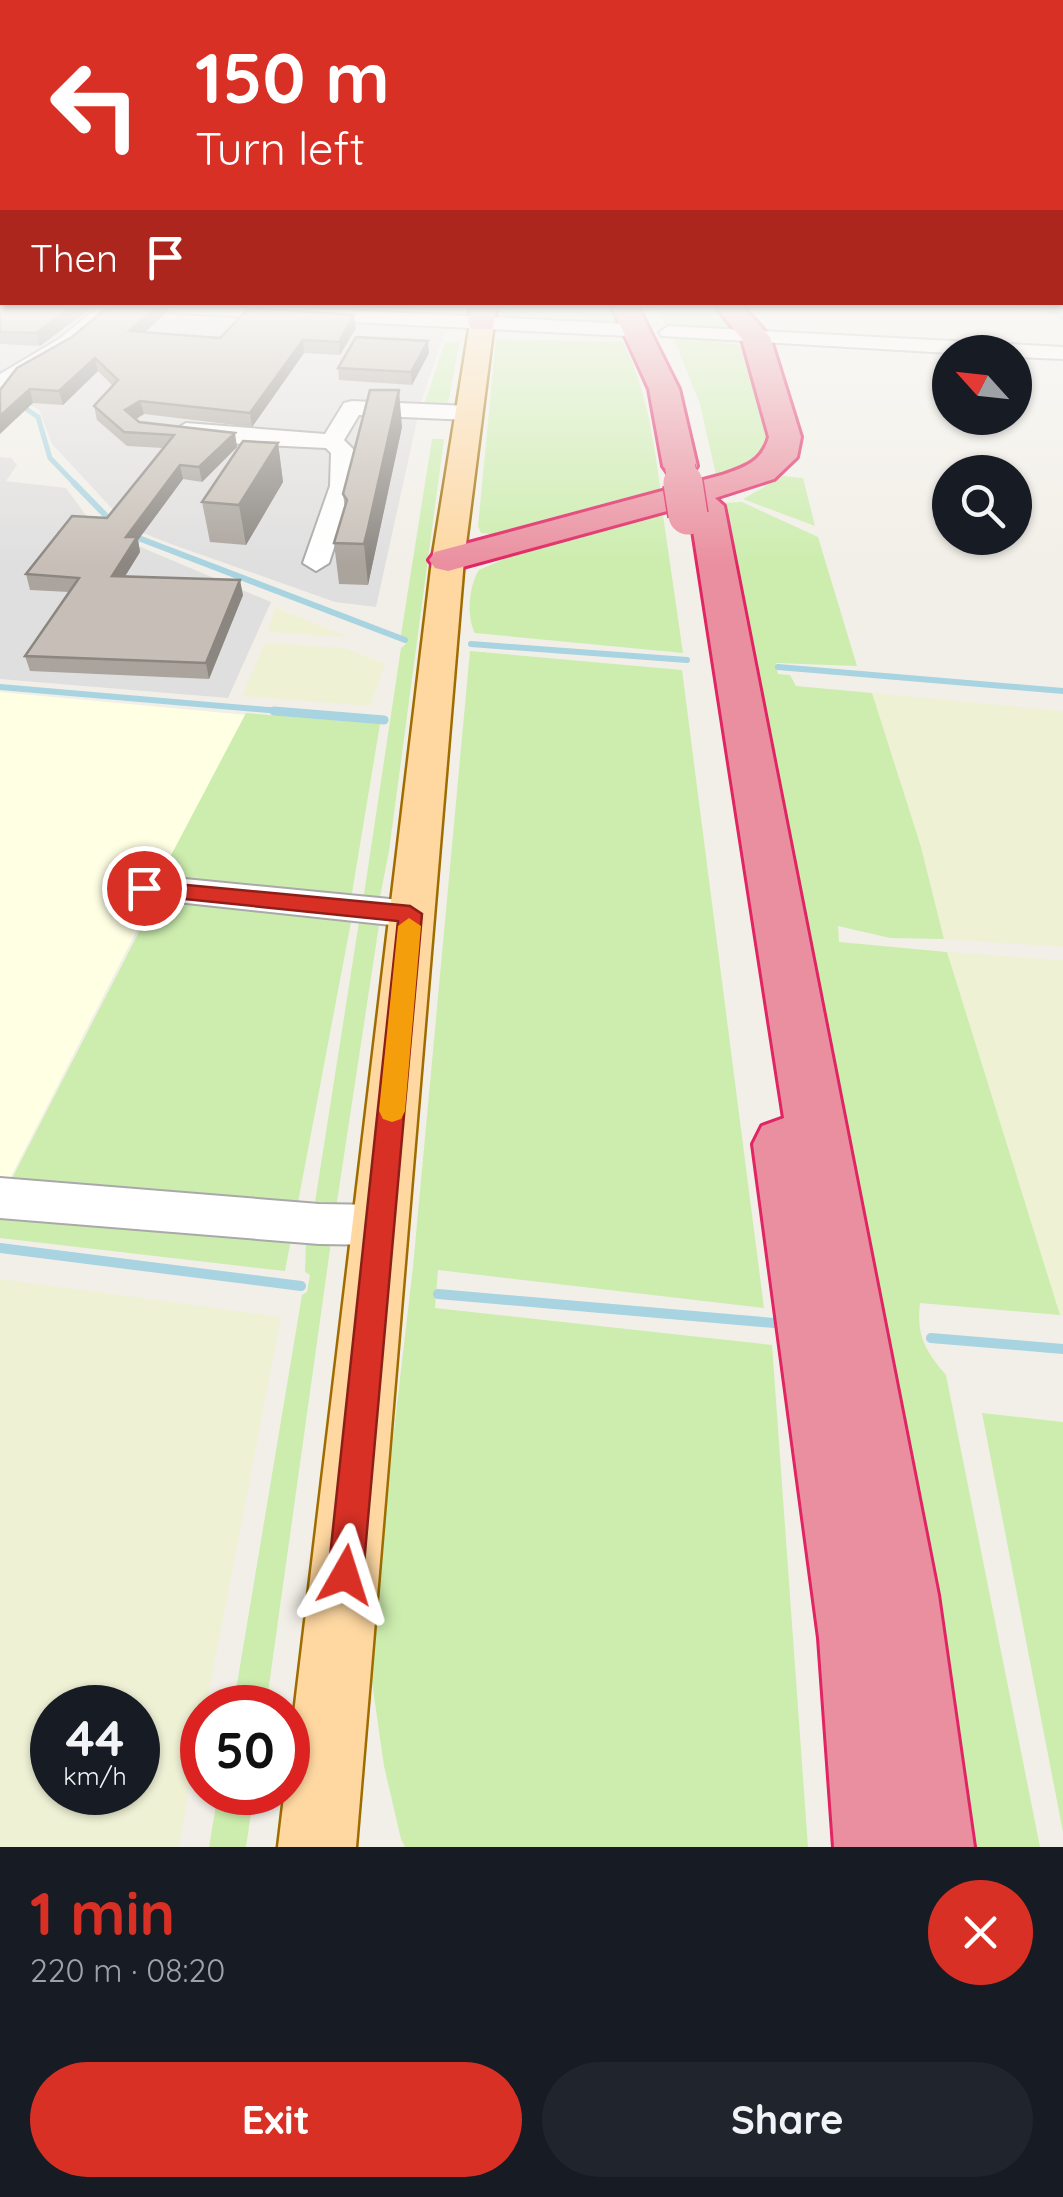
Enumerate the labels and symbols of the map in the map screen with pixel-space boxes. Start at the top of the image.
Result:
north arrow [932,335,1032,435]
pin [102,846,187,931]
position arrow [293,1523,397,1627]
speed limit sign: 50 [180,1685,310,1815]

